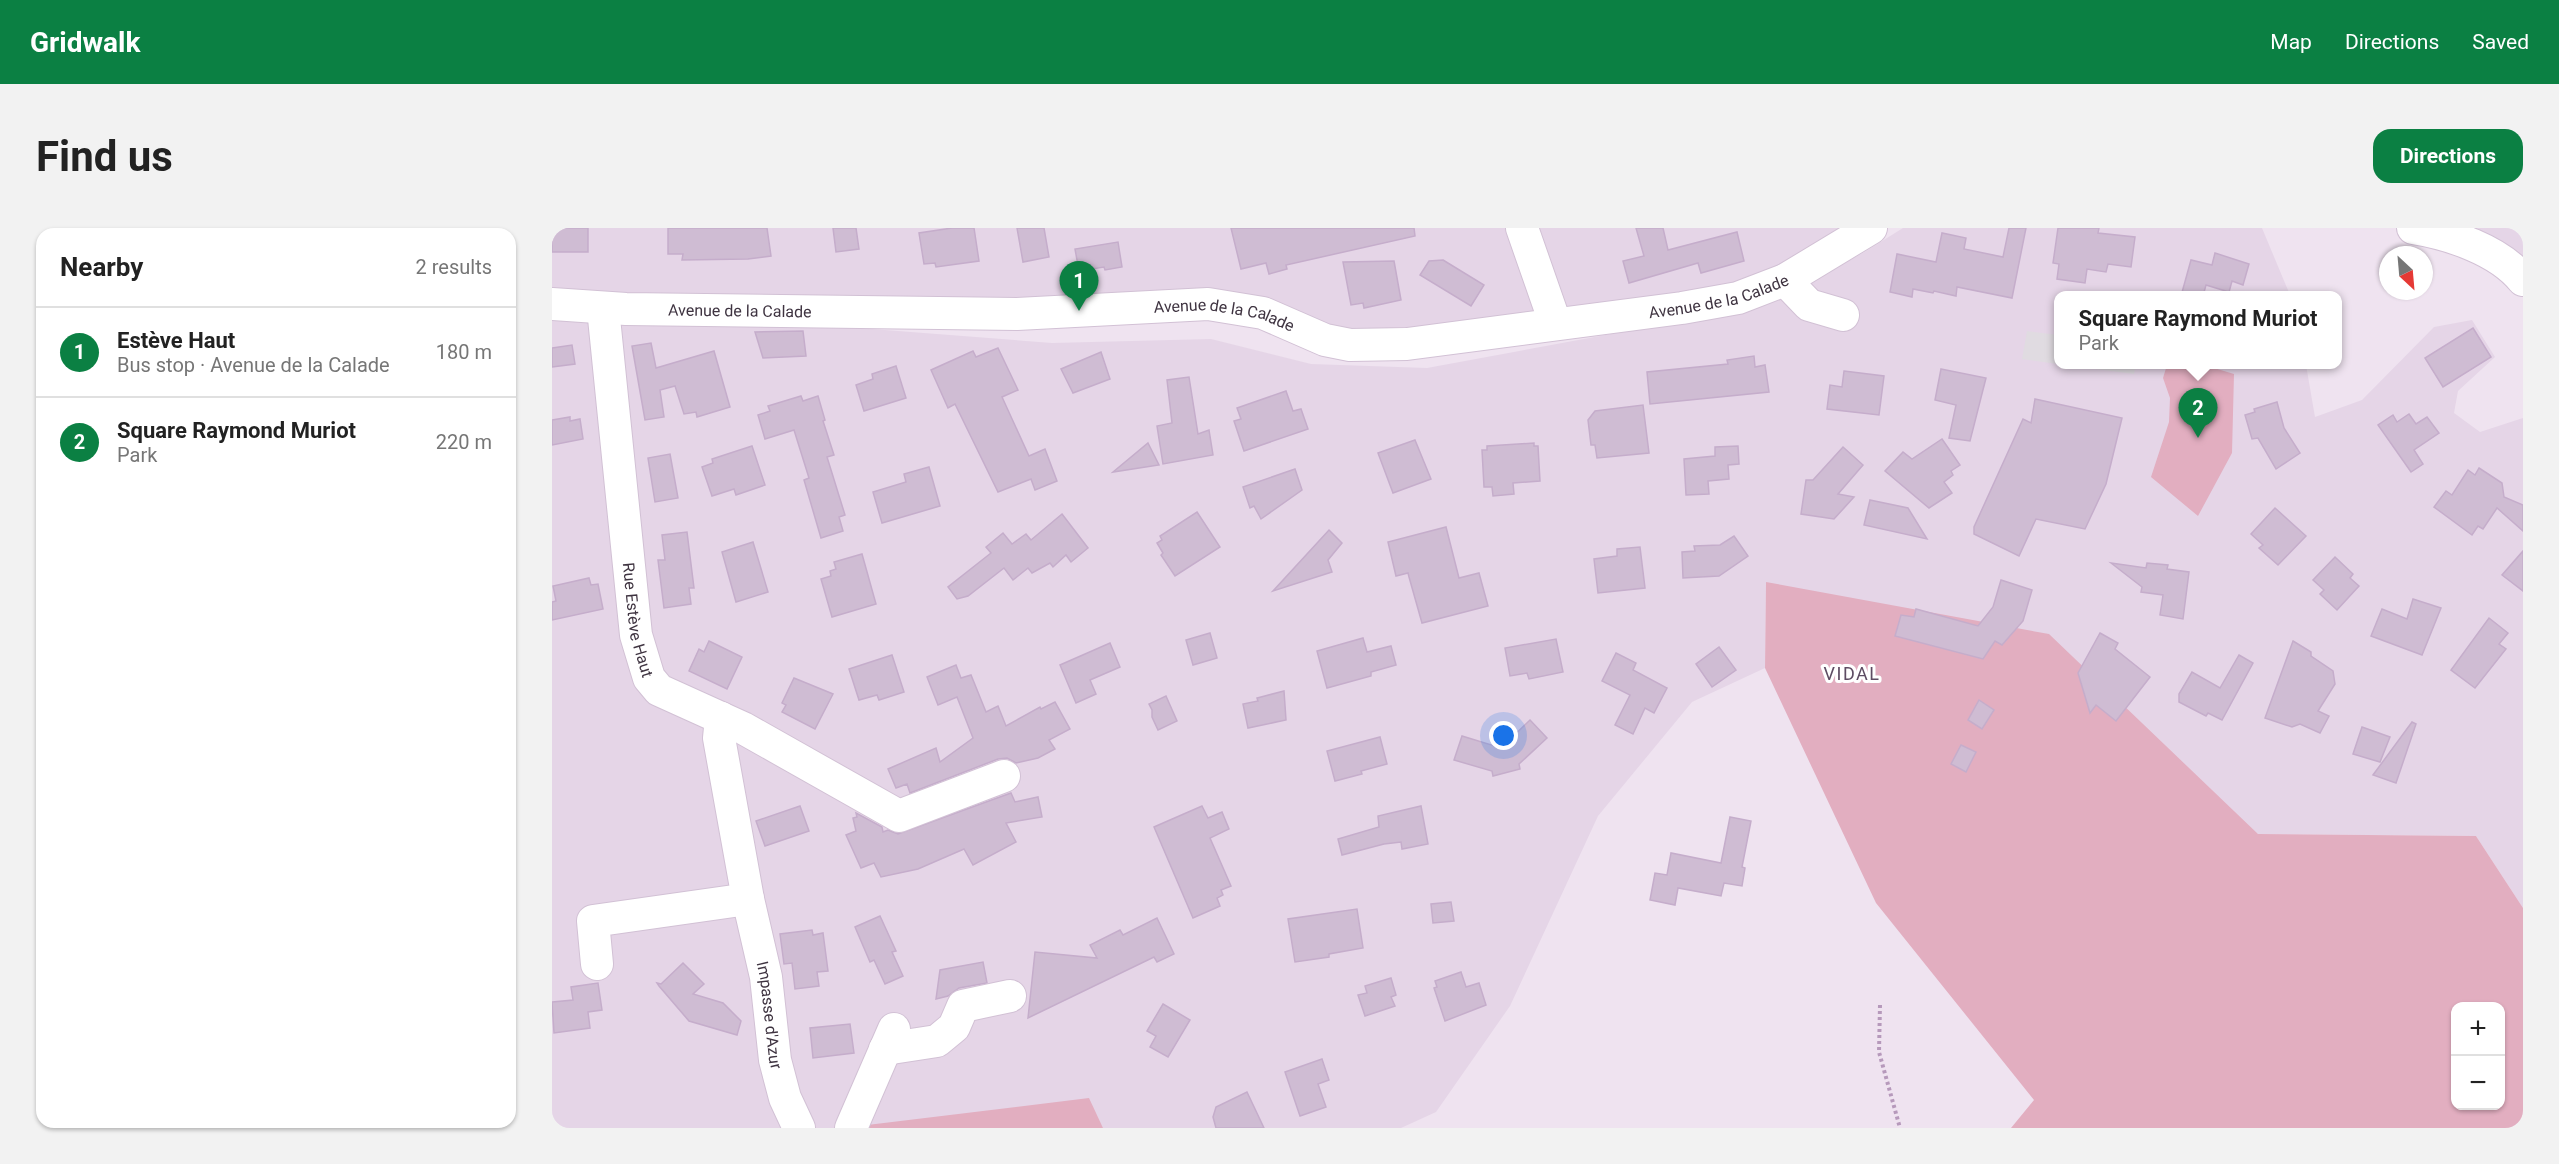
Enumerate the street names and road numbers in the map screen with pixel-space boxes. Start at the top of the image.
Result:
street label: Avenue de la Calade [1648,270,1791,322]
street label: Avenue de la Calade [1153,294,1298,335]
street label: Avenue de la Calade [668,300,812,321]
street label: Rue Estève Haut [619,562,658,679]
street label: Impasse d'Azur [753,959,787,1072]

